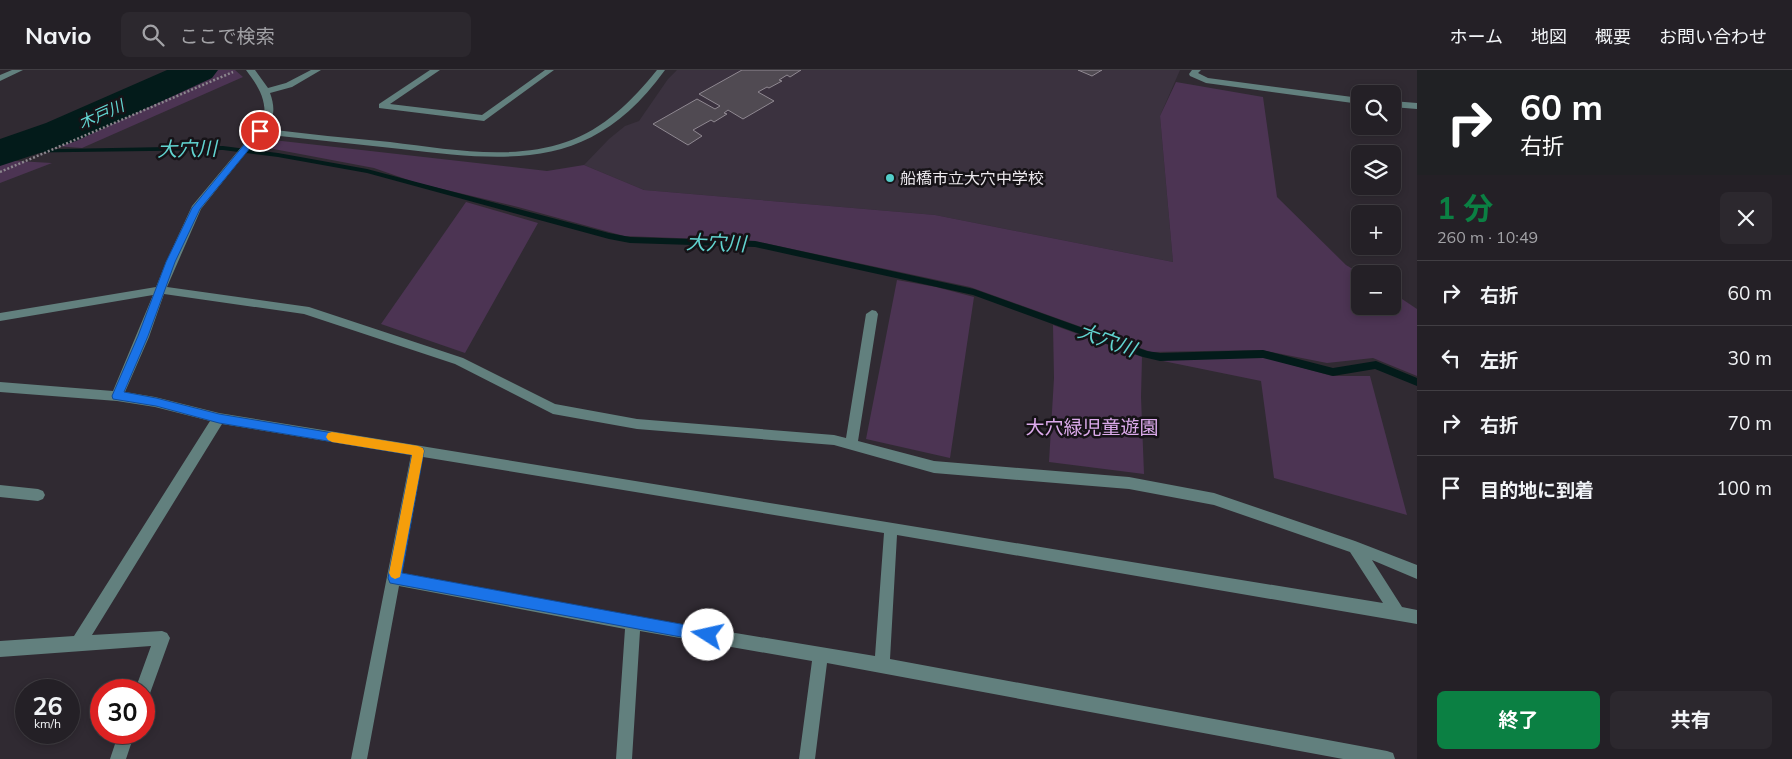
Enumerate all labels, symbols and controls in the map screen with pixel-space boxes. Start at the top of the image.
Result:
search box [121,12,471,57]
text: Navio [25,20,91,50]
icon: search [139,21,167,49]
text: ここで検索 [179,24,274,48]
text: ホーム [1450,25,1503,48]
text: 地図 [1531,25,1567,48]
text: 概要 [1595,25,1631,48]
text: お問い合わせ [1659,25,1767,48]
map controls [1351,85,1401,315]
button: search [1351,85,1401,135]
text: 60 m [1520,85,1603,129]
icon: right [1437,90,1502,155]
water label: 木戸川 [75,94,129,133]
pin [239,110,281,152]
icon: arrive [246,117,274,145]
text: 右折 [1520,132,1564,160]
water label: 大穴川 [157,135,219,162]
button: layers [1351,145,1401,195]
place label: 船橋市立大穴中学校 [900,168,1044,188]
marker: 船橋市立大穴中学校 [884,172,896,184]
text: 1 分 [1437,189,1493,227]
button: close [1720,192,1772,244]
button: + [1351,205,1401,255]
text: 260 m · 10:49 [1437,227,1538,247]
water label: 大穴川 [686,229,748,256]
button: − [1351,265,1401,315]
icon: right [1437,279,1465,307]
text: 60 m [1728,281,1772,305]
text: 右折 [1480,283,1518,307]
water label: 大穴川 [1075,318,1142,362]
icon: left [1437,344,1465,372]
text: 30 m [1728,346,1772,370]
text: 左折 [1480,348,1518,372]
icon: right [1437,409,1465,437]
text: 70 m [1728,411,1772,435]
text: 右折 [1480,413,1518,437]
park label: 大穴緑児童遊園 [1025,415,1159,439]
icon: arrive [1437,474,1465,502]
text: 100 m [1716,476,1772,500]
text: 目的地に到着 [1480,478,1594,502]
position arrow [681,608,733,660]
speed limit sign: 30 [90,679,155,744]
text: 26 [32,690,63,721]
button: 終了 [1437,691,1600,749]
button: 共有 [1610,691,1772,749]
text: km/h [34,716,61,731]

